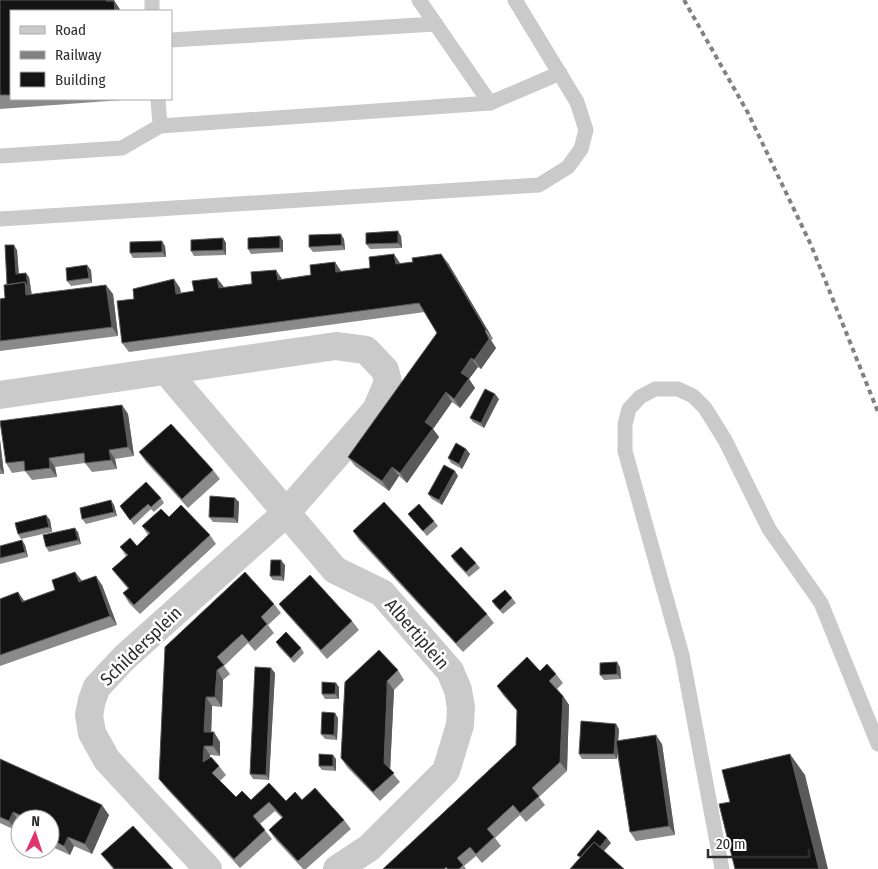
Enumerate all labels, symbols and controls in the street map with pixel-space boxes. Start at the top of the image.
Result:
legend [10,10,172,100]
text: Road [55,21,86,39]
text: Railway [55,46,102,64]
text: Building [55,71,106,89]
street label: Albertiplein [380,594,454,674]
street label: Schildersplein [96,602,186,690]
north arrow [10,809,60,859]
text: N [31,813,40,830]
scale bar [708,826,809,858]
text: 20 m [716,835,746,853]

